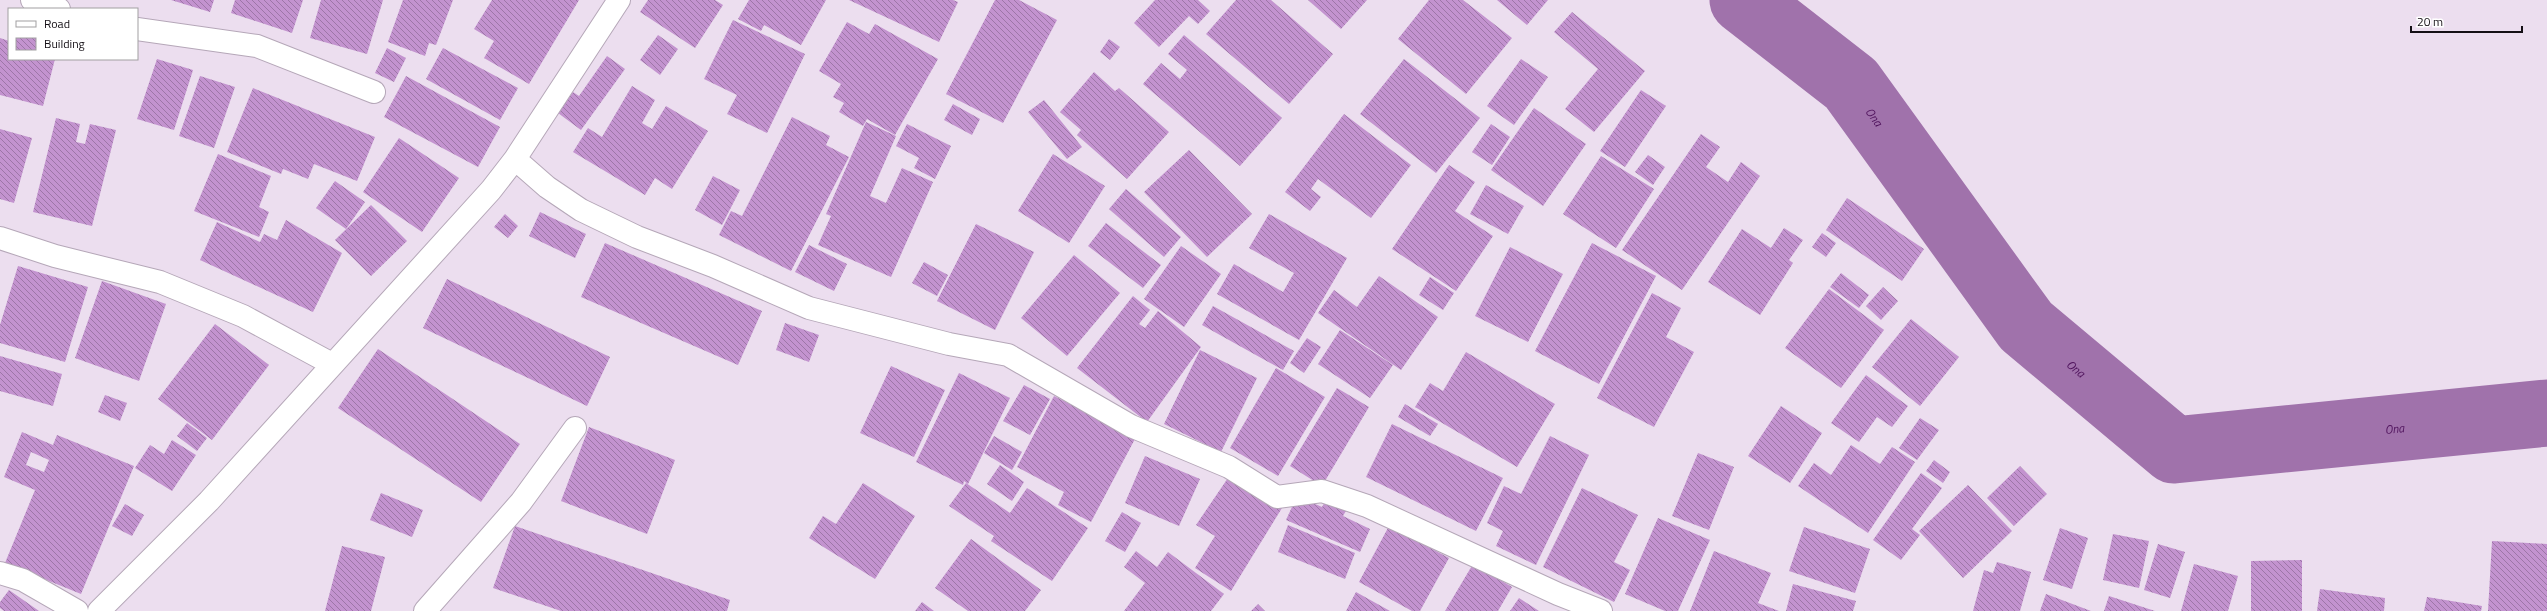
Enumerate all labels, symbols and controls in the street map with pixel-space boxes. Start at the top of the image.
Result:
legend [8,8,138,60]
scale bar [2411,8,2522,34]
text: 20 m [2417,12,2443,31]
text: Road [44,14,70,33]
text: Building [44,34,85,53]
water label: Ona [1861,103,1889,131]
water label: Ona [2063,355,2091,382]
water label: Ona [2384,418,2406,439]

